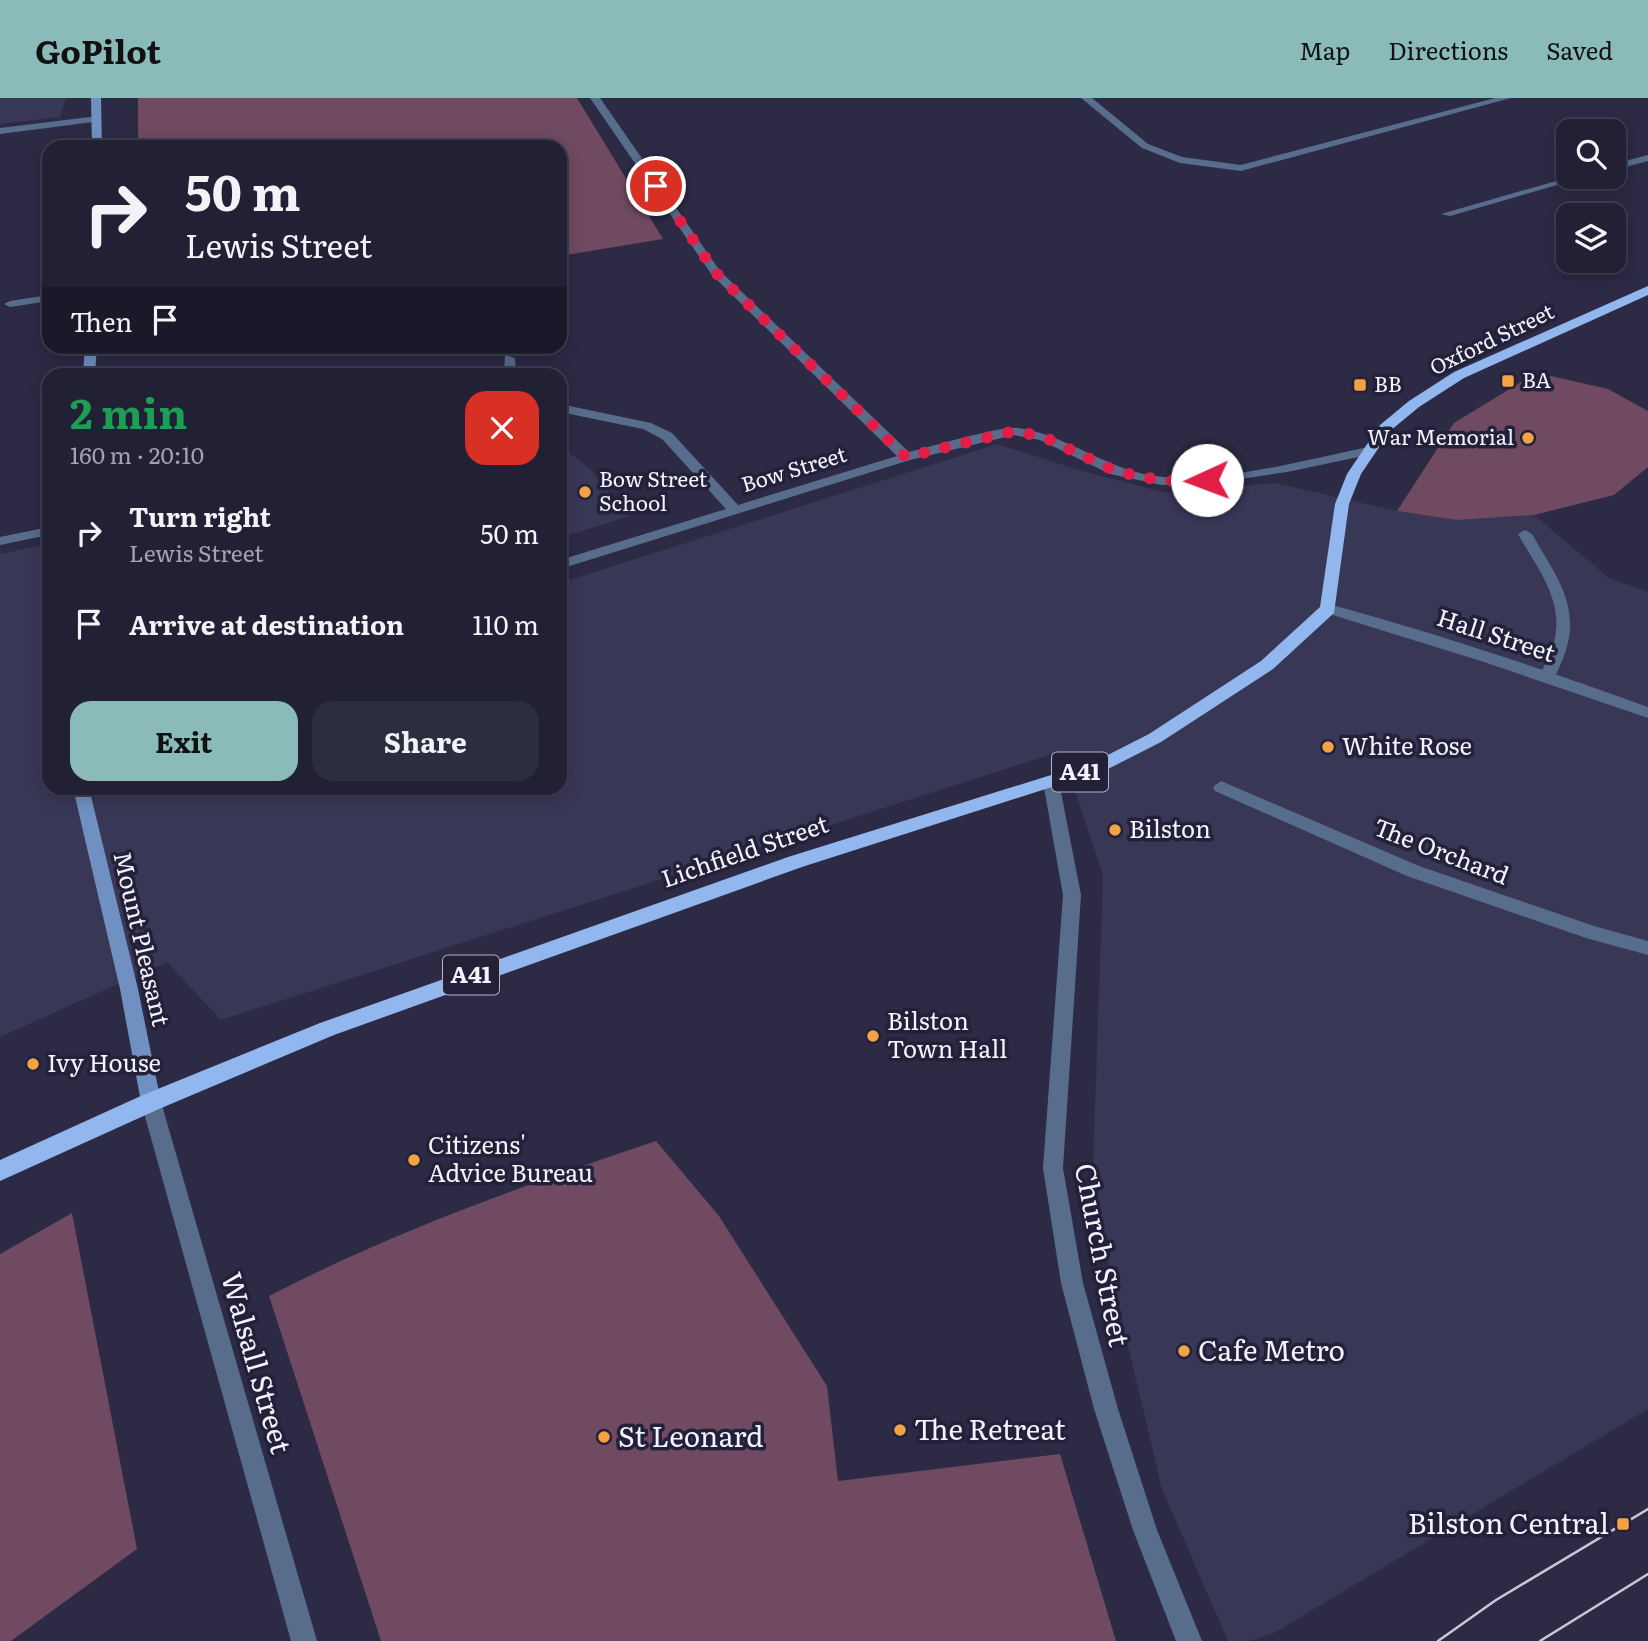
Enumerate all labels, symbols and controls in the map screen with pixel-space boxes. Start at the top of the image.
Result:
text: GoPilot [35,25,161,74]
text: Map [1299,32,1350,67]
text: Directions [1388,32,1508,67]
text: Saved [1546,32,1613,67]
map controls [1556,119,1626,273]
button: search [1556,119,1626,189]
text: 50 m [185,153,301,226]
pin [626,156,686,216]
icon: arrive [637,167,675,205]
icon: right [70,168,161,259]
button: layers [1556,203,1626,273]
text: Lewis Street [185,220,372,268]
street label: Oxford Street [1424,294,1559,381]
text: Then [70,301,132,340]
icon: arrive [146,301,184,339]
place label: BA [1522,363,1552,394]
place label: BB [1374,367,1402,398]
marker: BA [1500,373,1516,389]
marker: BB [1352,377,1368,393]
text: 2 min [70,380,187,442]
button: close [465,391,539,465]
place label: War Memorial [1367,420,1514,451]
marker: War Memorial [1520,430,1536,446]
text: 160 m · 20:10 [70,437,204,471]
street label: Bow Street [737,437,850,498]
position arrow [1170,443,1244,517]
place label: Bow Street School [599,462,708,517]
marker: Bow Street School [577,484,593,500]
text: Turn right [129,496,271,535]
text: 50 m [480,513,539,552]
icon: right [70,514,108,552]
text: Lewis Street [129,535,264,569]
street label: Hall Street [1433,598,1561,669]
text: Arrive at destination [129,604,404,643]
text: 110 m [472,604,539,643]
icon: arrive [70,605,108,643]
button: Exit [70,701,298,781]
button: Share [312,701,539,781]
place label: White Rose [1342,727,1472,762]
marker: White Rose [1320,739,1336,755]
road number: A41 [1052,752,1108,792]
street label: Lichfield Street [656,805,833,895]
street label: The Orchard [1369,808,1515,892]
place label: Bilston [1129,810,1211,845]
marker: Bilston [1107,822,1123,838]
street label: Mount Pleasant [106,848,181,1029]
road number: A41 [443,956,499,995]
place label: Bilston Town Hall [887,1002,1007,1065]
marker: Bilston Town Hall [865,1028,881,1044]
place label: Ivy House [47,1044,161,1079]
marker: Ivy House [25,1056,41,1072]
place label: Citizens' Advice Bureau [428,1126,593,1189]
marker: Citizens' Advice Bureau [406,1152,422,1168]
street label: Church Street [1066,1159,1142,1351]
street label: Walsall Street [212,1267,304,1459]
place label: Cafe Metro [1198,1328,1345,1370]
marker: Cafe Metro [1176,1343,1192,1359]
place label: The Retreat [914,1407,1067,1449]
place label: St Leonard [618,1414,763,1456]
marker: The Retreat [892,1422,908,1438]
marker: St Leonard [596,1429,612,1445]
place label: Bilston Central [1408,1501,1609,1543]
marker: Bilston Central [1615,1516,1631,1532]

